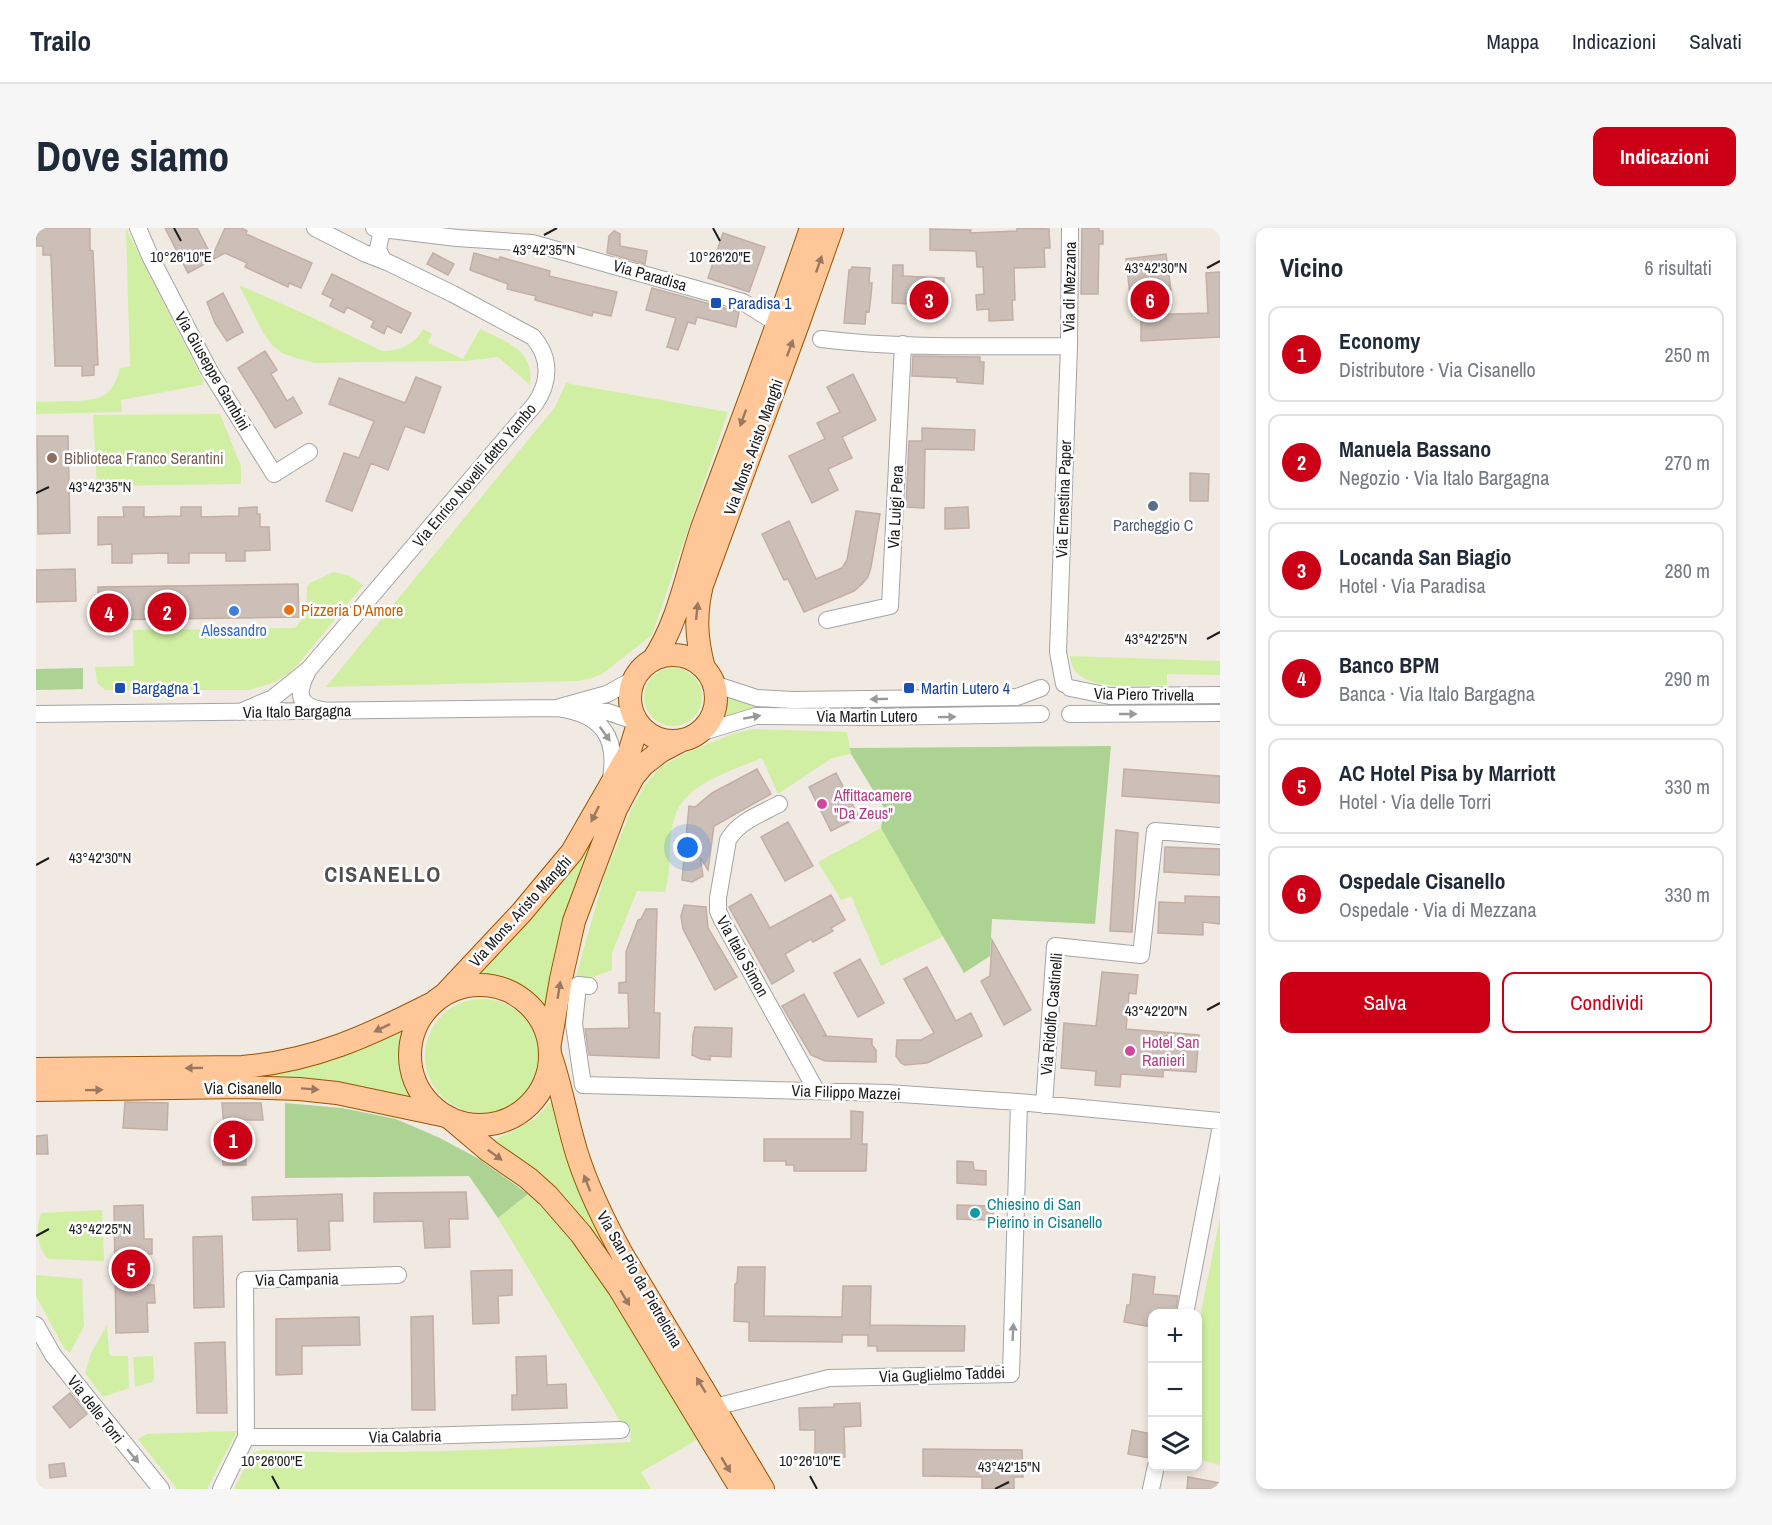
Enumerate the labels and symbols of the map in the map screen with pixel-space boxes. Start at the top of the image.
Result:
text: 43°42'35"N [513,239,575,260]
street label: Via di Mezzana [1057,241,1081,333]
text: 10°26'10"E [150,246,212,267]
text: 10°26'20"E [689,246,751,267]
street label: Via Paradisa [611,254,690,296]
one-way arrow [815,255,825,273]
text: 43°42'30"N [1125,257,1187,278]
pin: 3 [910,278,948,322]
pin: 6 [1130,278,1170,322]
place label: Paradisa 1 [728,292,792,314]
marker: Paradisa 1 [709,296,723,310]
street label: Via Giuseppe Gambini [170,307,256,435]
one-way arrow [785,339,795,357]
street label: Via Mons. Aristo Manghi [718,376,788,518]
street label: Via Enrico Novelli detto Yambo [407,398,541,552]
one-way arrow [737,409,747,427]
street label: Via Ernestina Paper [1050,439,1076,558]
place label: Biblioteca Franco Serantini [64,447,224,469]
marker: Biblioteca Franco Serantini [45,451,59,465]
street label: Via Luigi Pera [882,464,908,549]
text: 43°42'35"N [69,476,131,497]
marker: Parcheggio C [1146,499,1160,513]
place label: Parcheggio C [1113,514,1193,536]
pin: 4 [90,590,128,636]
pin: 2 [148,590,186,634]
place label: Pizzeria D'Amore [301,599,403,621]
one-way arrow [692,601,702,620]
marker: Pizzeria D'Amore [282,603,296,617]
marker: Alessandro [227,604,241,618]
place label: Alessandro [200,619,267,641]
text: 43°42'25"N [1125,628,1187,649]
place label: Bargagna 1 [132,677,201,699]
place label: Martin Lutero 4 [921,677,1010,699]
marker: Bargagna 1 [113,681,127,695]
marker: Martin Lutero 4 [902,681,916,695]
street label: Via Piero Trivella [1094,682,1195,706]
one-way arrow [870,695,889,704]
street label: Via Italo Bargagna [243,699,352,723]
street label: Via Martin Lutero [816,705,918,727]
one-way arrow [1119,710,1138,719]
one-way arrow [937,712,956,721]
one-way arrow [743,713,762,722]
one-way arrow [599,726,611,742]
place label: Affittacamere "Da Zeus" [833,784,912,824]
marker: Affittacamere "Da Zeus" [815,797,829,811]
one-way arrow [590,805,599,822]
your location [673,833,702,862]
text: 43°42'30"N [69,847,131,868]
street label: Via Mons. Aristo Manghi [464,850,576,972]
district label: CISANELLO [324,859,442,889]
street label: Via Italo Simon [712,912,774,1000]
street label: Via Ridolfo Castinelli [1035,952,1067,1076]
one-way arrow [555,981,564,1000]
text: 43°42'20"N [1125,1000,1187,1021]
one-way arrow [374,1024,391,1033]
place label: Hotel San Ranieri [1142,1031,1200,1071]
marker: Hotel San Ranieri [1123,1044,1137,1058]
one-way arrow [184,1063,203,1072]
street label: Via Cisanello [204,1077,282,1099]
street label: Via Filippo Mazzei [791,1079,901,1105]
one-way arrow [85,1085,104,1095]
one-way arrow [301,1085,320,1094]
pin: 1 [214,1118,252,1162]
one-way arrow [487,1149,503,1161]
one-way arrow [582,1174,592,1192]
place label: Chiesino di San Pierino in Cisanello [987,1193,1102,1233]
marker: Chiesino di San Pierino in Cisanello [968,1206,982,1220]
street label: Via San Pio da Pietrelcina [592,1207,688,1352]
text: 43°42'25"N [69,1218,131,1239]
pin: 5 [112,1246,151,1292]
street label: Via Campania [255,1267,340,1291]
one-way arrow [620,1290,631,1306]
one-way arrow [1009,1323,1018,1342]
street label: Via Guglielmo Taddei [879,1361,1005,1387]
street label: Via delle Torri [63,1371,129,1447]
one-way arrow [696,1376,706,1393]
street label: Via Calabria [368,1424,442,1448]
one-way arrow [127,1448,140,1464]
text: 10°26'00"E [241,1450,303,1471]
text: 10°26'10"E [779,1450,841,1471]
text: 43°42'15"N [978,1456,1040,1477]
one-way arrow [721,1457,732,1473]

